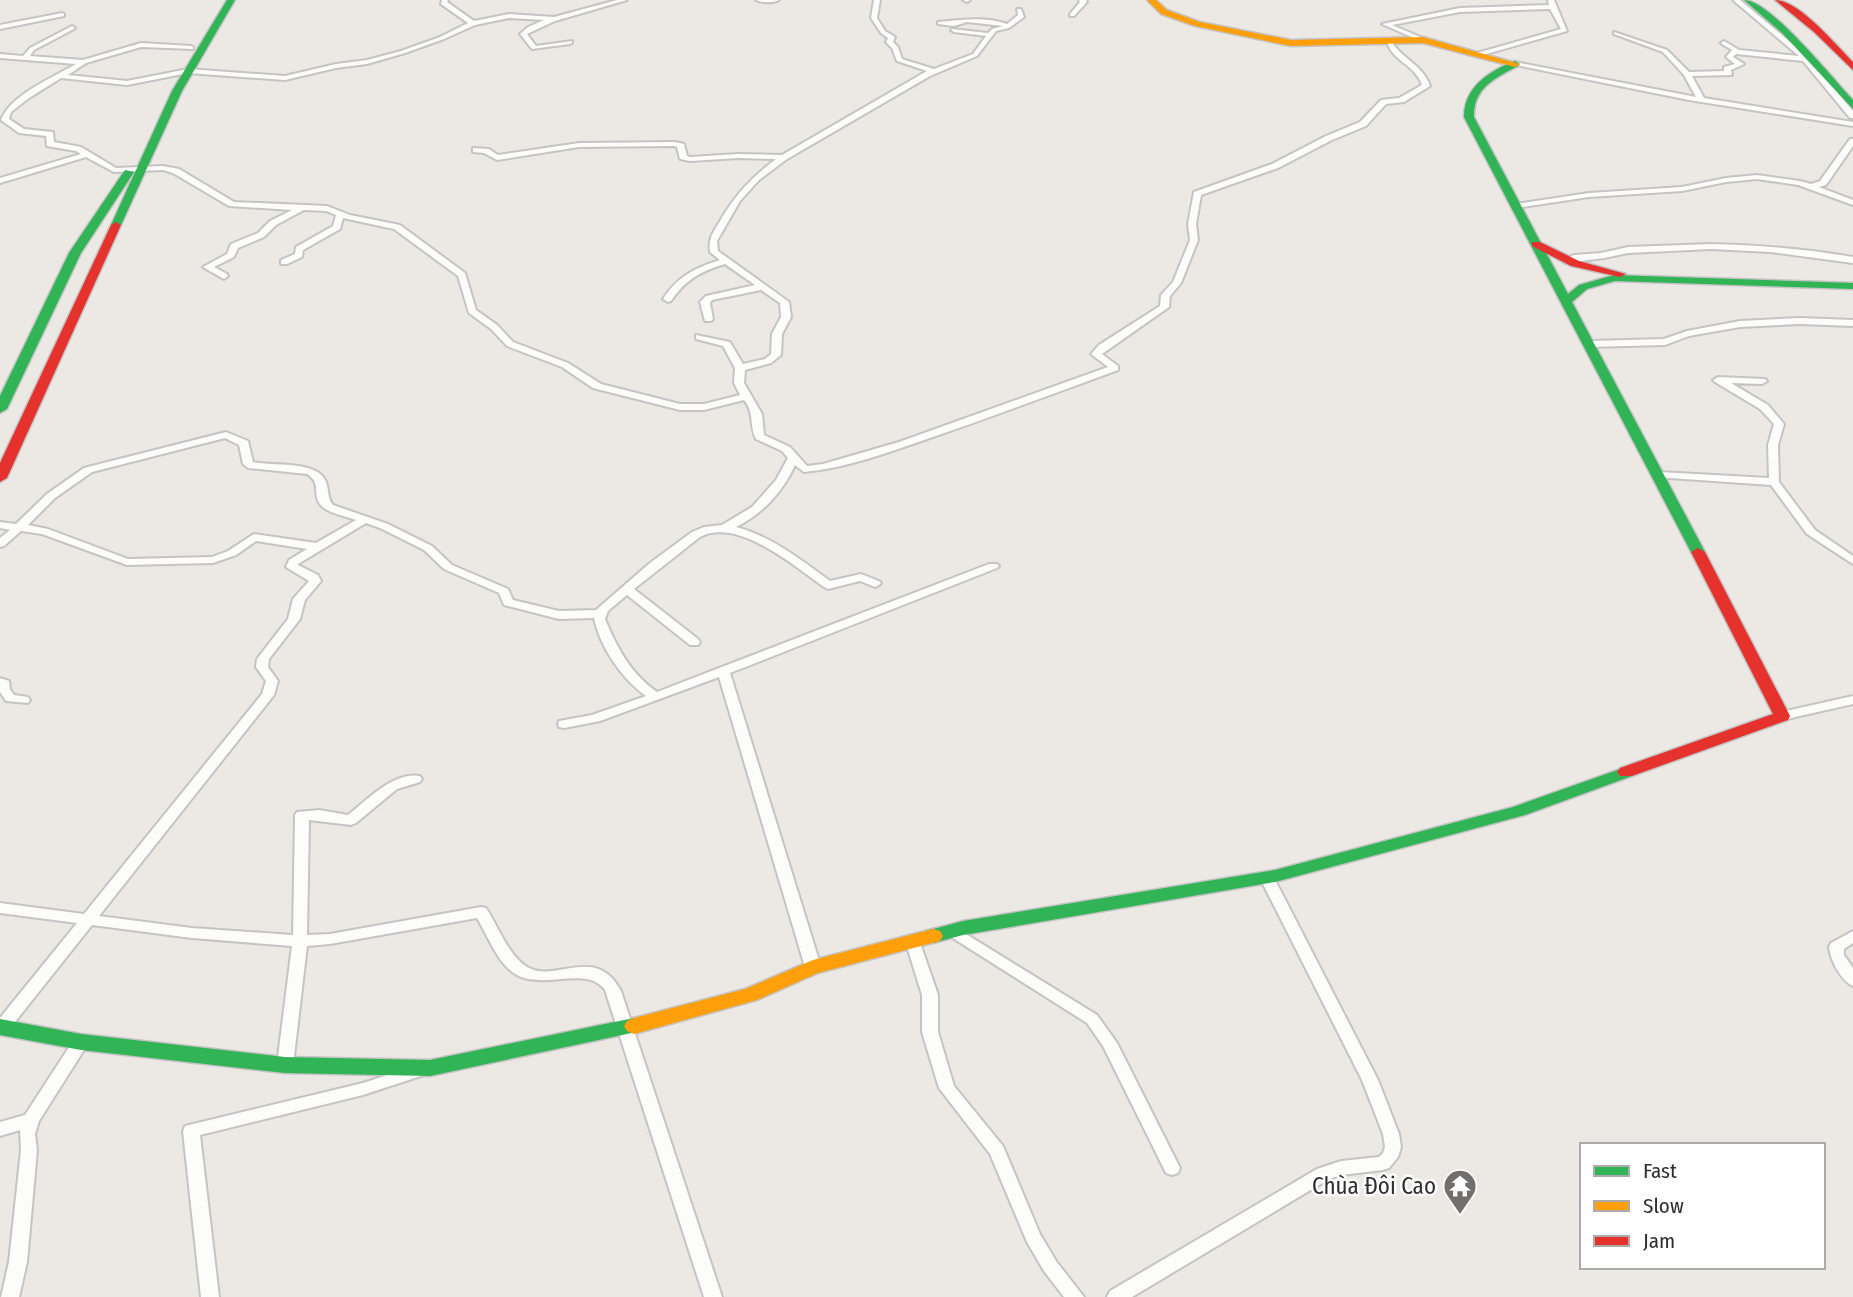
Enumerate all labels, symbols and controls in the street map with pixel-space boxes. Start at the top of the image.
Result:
legend [1580,1143,1825,1269]
text: Fast [1643,1158,1677,1184]
temple icon: Chùa Đôi Cao [1441,1167,1479,1216]
place label: Chùa Đôi Cao [1312,1172,1436,1200]
text: Slow [1643,1193,1684,1219]
text: Jam [1643,1228,1675,1254]

